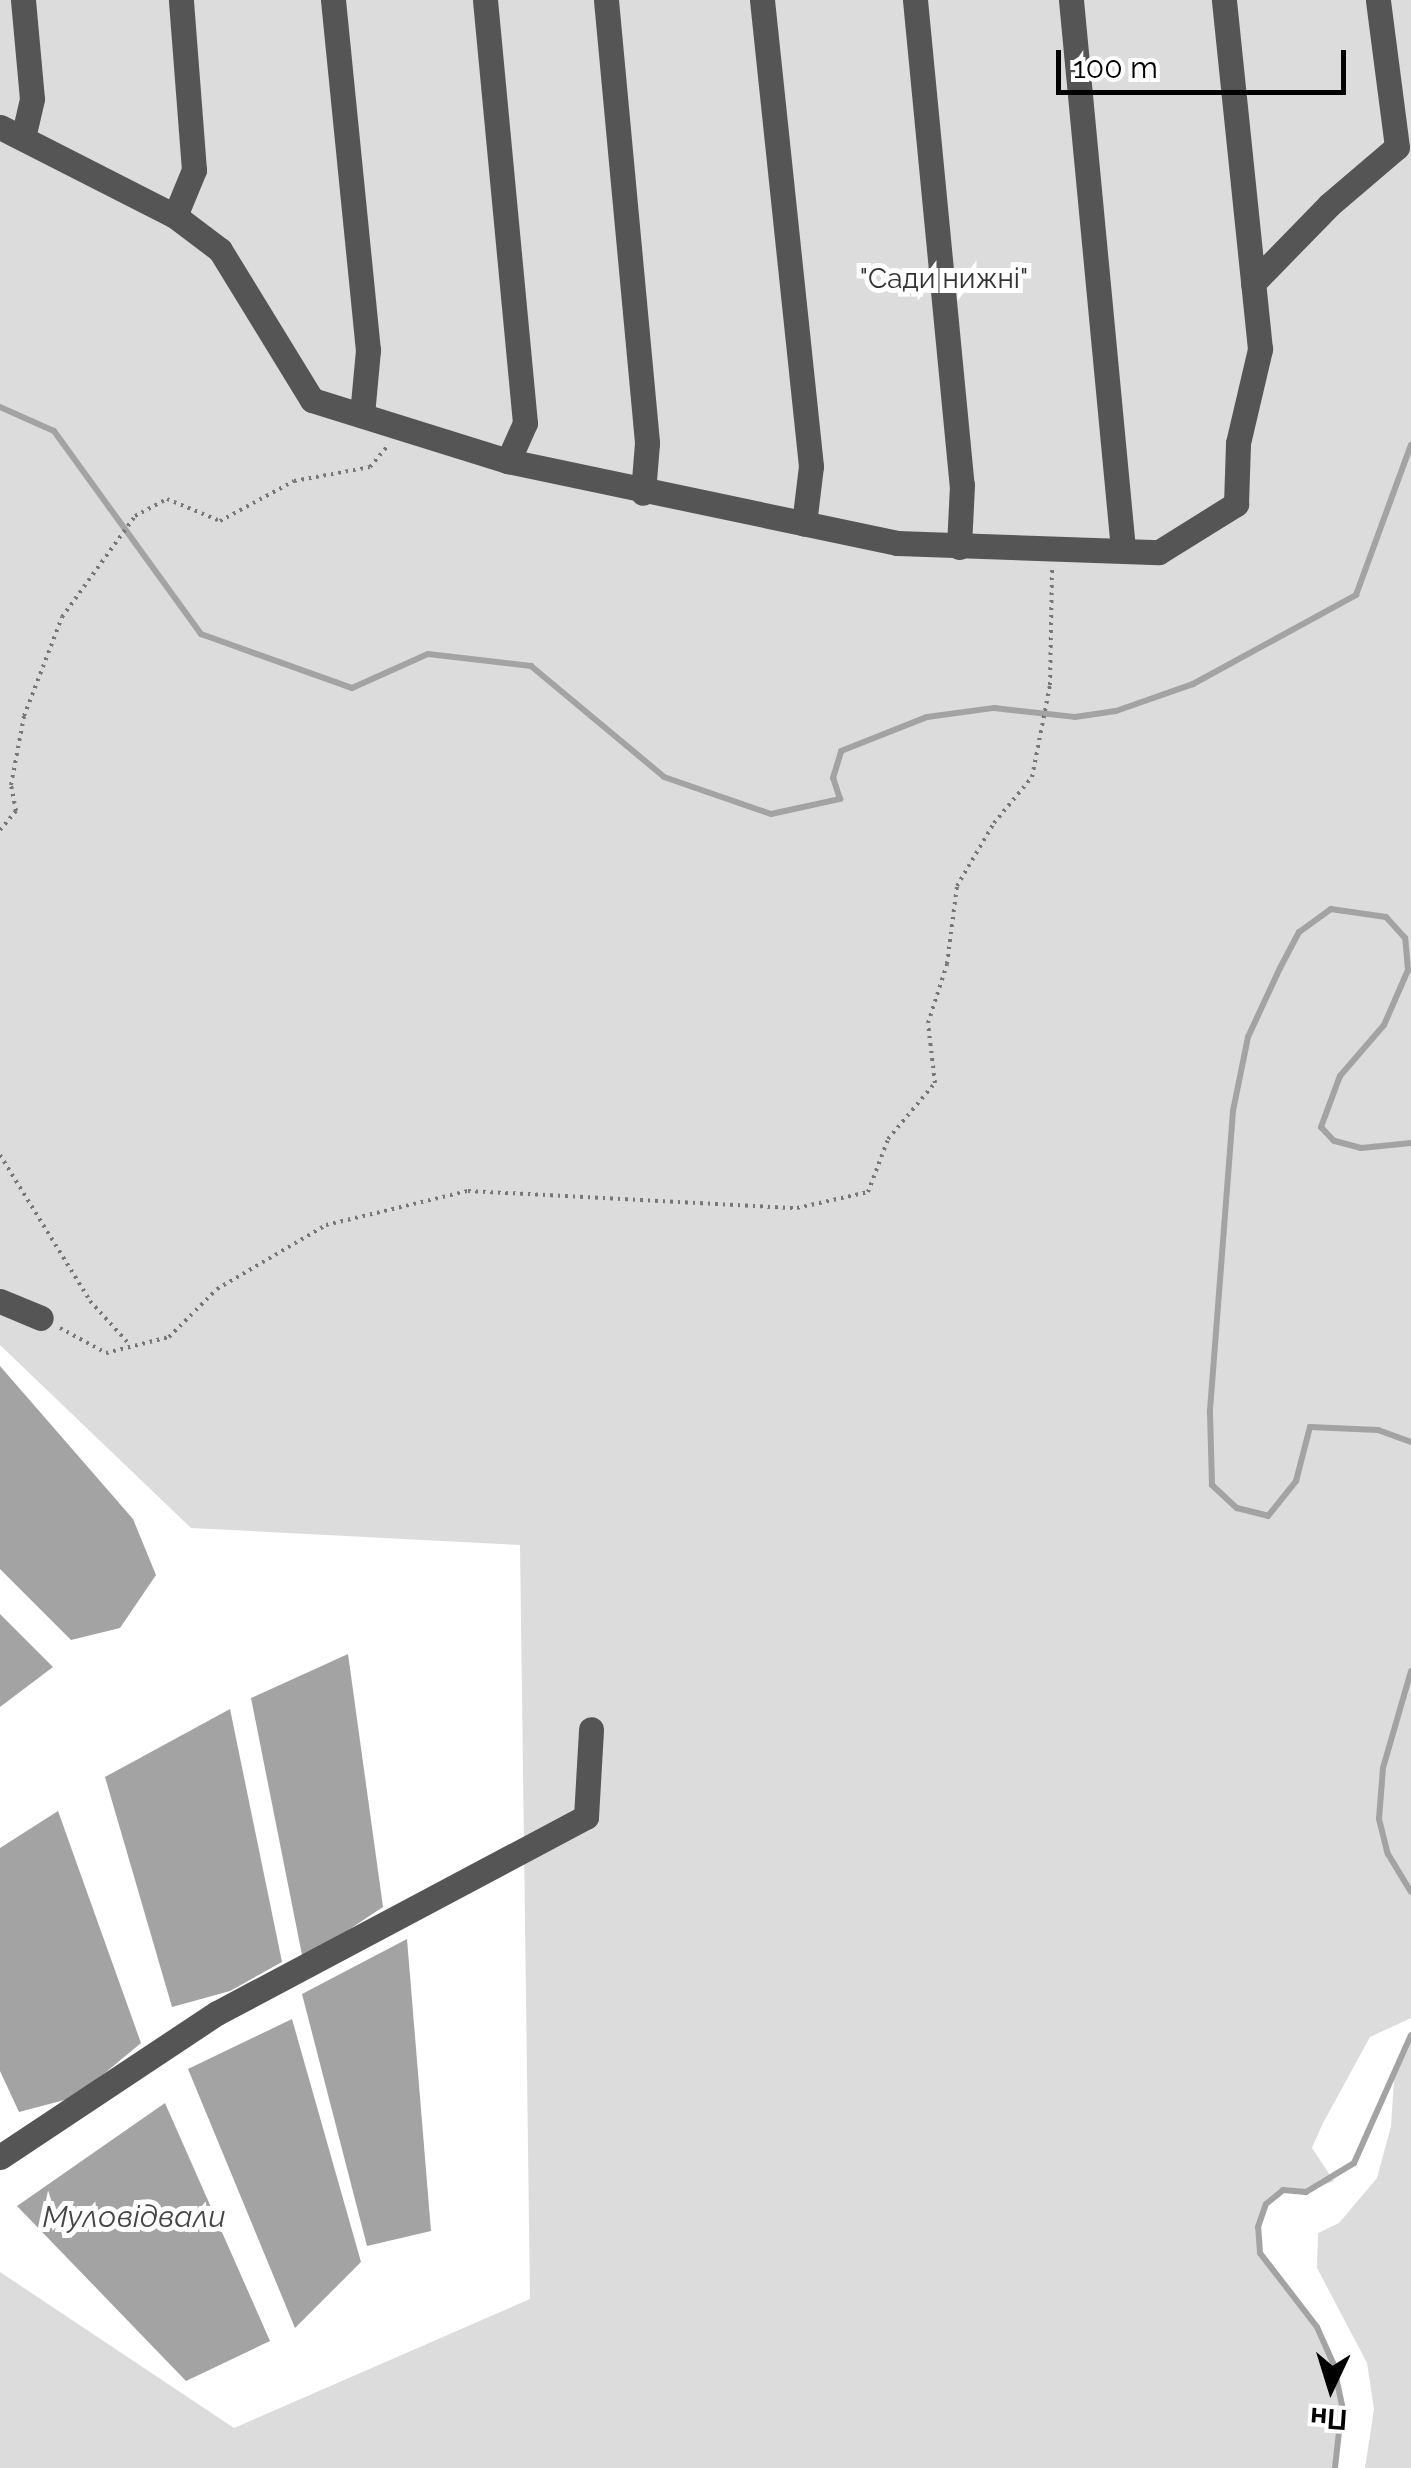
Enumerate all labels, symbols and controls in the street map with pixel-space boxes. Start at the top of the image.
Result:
scale bar [1061,30,1351,92]
text: 100 m [1073,50,1158,85]
park label: "Сади нижні" [860,262,1028,296]
water label: Муловідвали [42,2199,226,2235]
north arrow [1281,2338,1381,2438]
text: Пн [1309,2401,1349,2436]

